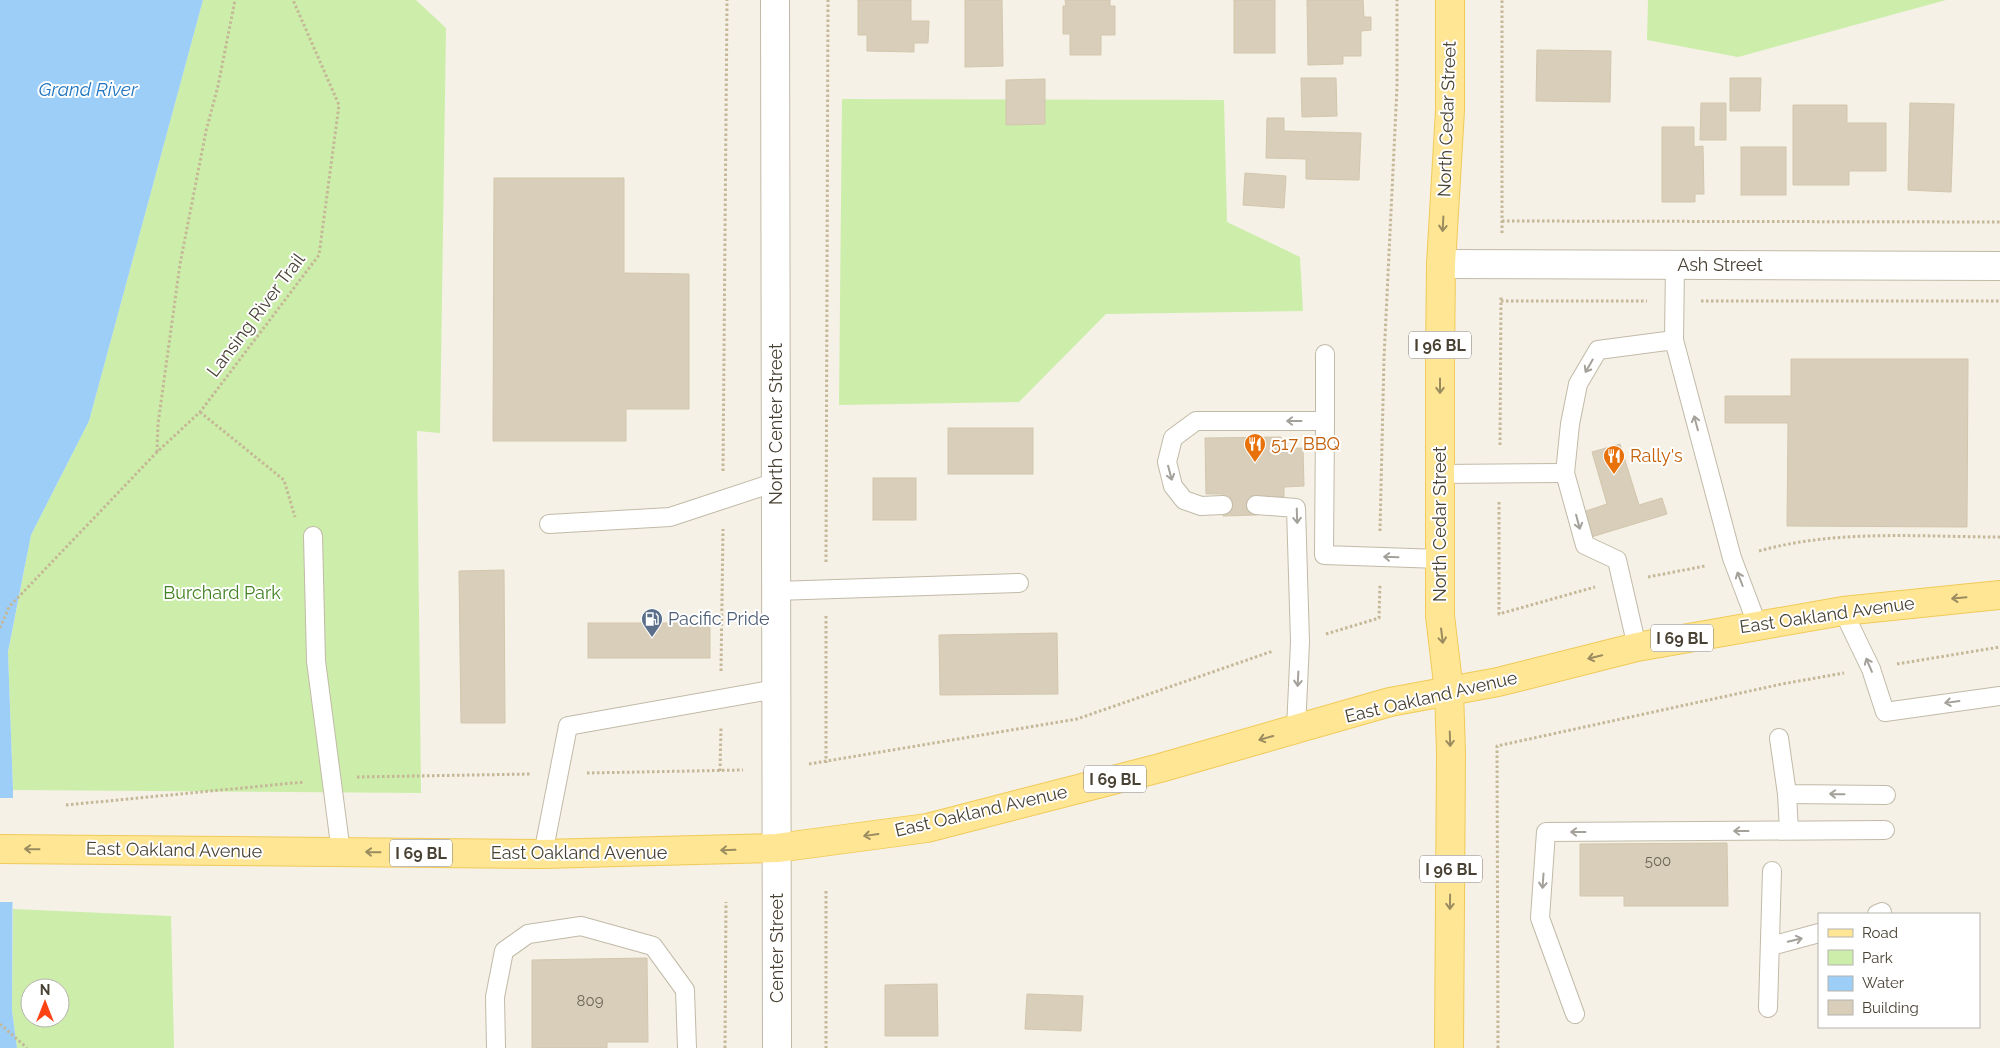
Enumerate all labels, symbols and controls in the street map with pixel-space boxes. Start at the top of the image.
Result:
street label: North Cedar Street [1433,41,1460,197]
water label: Grand River [38,78,139,100]
one-way arrow [1439,215,1448,231]
street label: Lansing River Trail [202,249,309,381]
street label: Ash Street [1677,254,1763,275]
road number: I 96 BL [1409,332,1471,358]
street label: North Center Street [765,343,786,505]
one-way arrow [1584,358,1594,373]
one-way arrow [1435,378,1445,394]
one-way arrow [1690,415,1700,431]
one-way arrow [1287,416,1303,426]
restaurant icon: 517 BBQ [1243,432,1267,463]
place label: 517 BBQ [1271,433,1340,454]
restaurant icon: Rally's [1602,444,1626,475]
place label: Rally's [1630,445,1683,466]
street label: North Cedar Street [1429,446,1450,602]
one-way arrow [1166,464,1175,480]
one-way arrow [1292,508,1301,524]
one-way arrow [1574,514,1584,530]
one-way arrow [1384,552,1400,562]
one-way arrow [1735,572,1744,587]
park label: Burchard Park [163,582,281,603]
street label: East Oakland Avenue [1738,592,1916,637]
one-way arrow [1952,594,1968,603]
fuel station icon: Pacific Pride [640,607,664,638]
place label: Pacific Pride [668,608,770,629]
road number: I 69 BL [1651,624,1713,651]
one-way arrow [1437,628,1447,644]
one-way arrow [1588,653,1604,663]
one-way arrow [1864,658,1874,673]
street label: East Oakland Avenue [1343,666,1520,727]
one-way arrow [1294,670,1303,686]
one-way arrow [1944,697,1960,707]
one-way arrow [1446,731,1455,747]
one-way arrow [1259,733,1275,743]
road number: I 69 BL [1084,766,1146,792]
street label: East Oakland Avenue [893,780,1070,841]
one-way arrow [1829,790,1845,799]
one-way arrow [1733,826,1749,835]
one-way arrow [1570,827,1586,837]
one-way arrow [863,831,879,841]
street label: East Oakland Avenue [86,837,263,862]
road number: I 69 BL [390,840,452,866]
street label: East Oakland Avenue [491,842,668,863]
one-way arrow [25,844,41,854]
one-way arrow [720,846,736,855]
one-way arrow [366,847,382,857]
house number: 500 [1645,852,1671,870]
road number: I 96 BL [1420,856,1482,882]
one-way arrow [1538,872,1547,888]
street label: Center Street [766,893,787,1003]
one-way arrow [1445,894,1455,910]
legend [1818,913,1980,1028]
text: Road [1862,924,1898,942]
one-way arrow [1786,935,1802,944]
text: Park [1862,949,1893,967]
text: Water [1862,974,1905,992]
north arrow [20,978,70,1028]
text: N [40,982,50,998]
house number: 809 [577,992,604,1010]
text: Building [1862,999,1919,1017]

